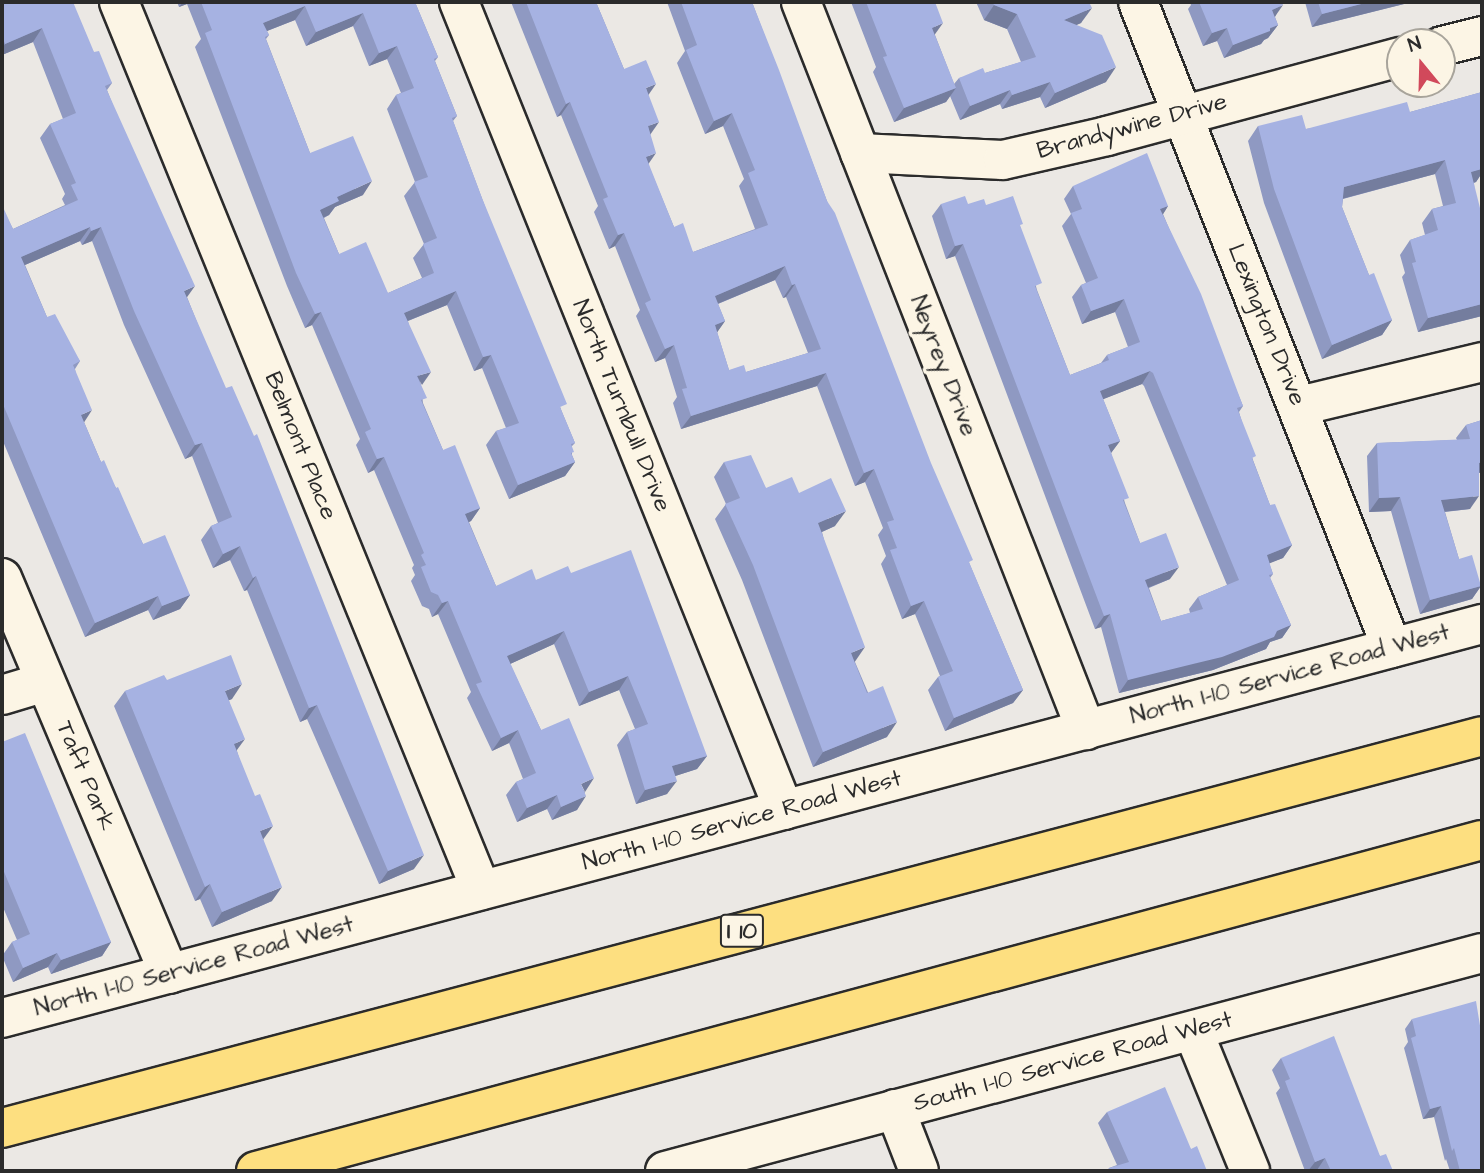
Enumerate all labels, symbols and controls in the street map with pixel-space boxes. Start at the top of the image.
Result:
north arrow [1386,28,1456,98]
text: N [1405,30,1425,59]
street label: Brandywine Drive [1034,88,1230,166]
street label: Lexington Drive [1221,240,1311,410]
street label: Neyrey Drive [903,292,983,440]
street label: North Turnbull Drive [565,296,677,516]
street label: Belmont Place [257,368,343,524]
street label: North I-10 Service Road West [1127,618,1453,732]
street label: Taft Park [49,717,121,835]
street label: North I-10 Service Road West [579,764,905,878]
street label: North I-10 Service Road West [31,910,357,1024]
road number: I 10 [719,912,765,950]
street label: South I-10 Service Road West [910,1006,1236,1118]

